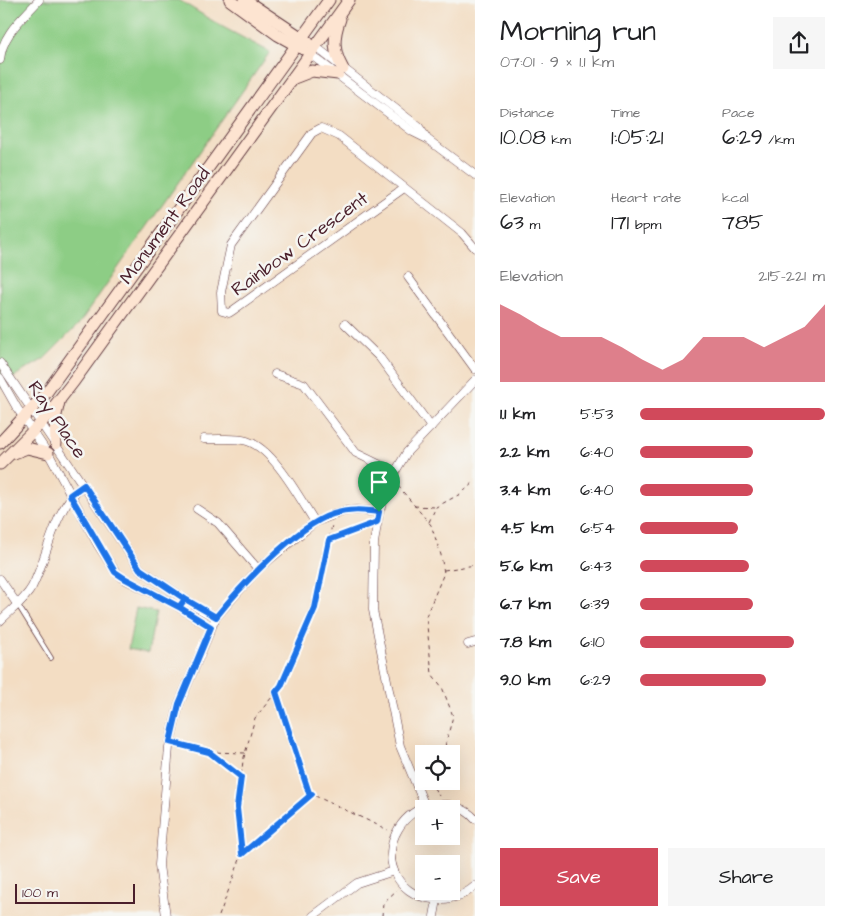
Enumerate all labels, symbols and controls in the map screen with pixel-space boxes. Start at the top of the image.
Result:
text: Morning run [500,12,656,51]
button: share [773,17,825,69]
text: 07:01 · 9 × 1.1 km [500,51,614,73]
text: Distance [500,103,554,123]
text: Time [611,103,640,123]
text: Pace [722,103,754,123]
text: 10.08 [500,123,546,152]
text: 1:05:21 [611,123,664,152]
text: 6:29 [722,123,763,152]
text: km [546,130,571,150]
text: /km [763,130,794,150]
street label: Monument Road [113,161,217,290]
street label: Rainbow Crescent [226,185,374,303]
text: Elevation [500,188,555,208]
text: Heart rate [611,188,681,208]
text: kcal [722,188,749,208]
text: 63 [500,208,524,237]
text: 171 [611,208,629,237]
text: 785 [722,208,763,237]
text: m [524,215,540,235]
text: bpm [629,215,661,235]
text: Elevation [500,265,563,287]
text: 215–221 m [758,265,825,287]
street label: Ray Place [20,376,93,465]
text: 1.1 km [500,403,535,425]
text: 5:53 [580,403,613,425]
text: 2.2 km [500,441,549,463]
text: 6:40 [580,441,614,463]
pin [358,461,400,512]
icon: arrive [365,468,393,496]
text: 3.4 km [500,479,550,501]
text: 6:40 [580,479,614,501]
text: 4.5 km [500,517,553,539]
text: 6:54 [580,517,615,539]
text: 5.6 km [500,555,552,577]
text: 6:43 [580,555,612,577]
text: 6.7 km [500,593,551,615]
text: 6:39 [580,593,610,615]
text: 7.8 km [500,631,551,653]
text: 6:10 [580,631,605,653]
text: 9.0 km [500,669,550,691]
text: 6:29 [580,669,611,691]
map controls [415,745,460,900]
button: locate [415,745,460,790]
button: + [415,800,460,845]
button: Save [500,848,658,906]
button: Share [668,848,825,906]
button: − [415,855,460,900]
scale bar [15,881,135,904]
text: 100 m [22,883,58,903]

